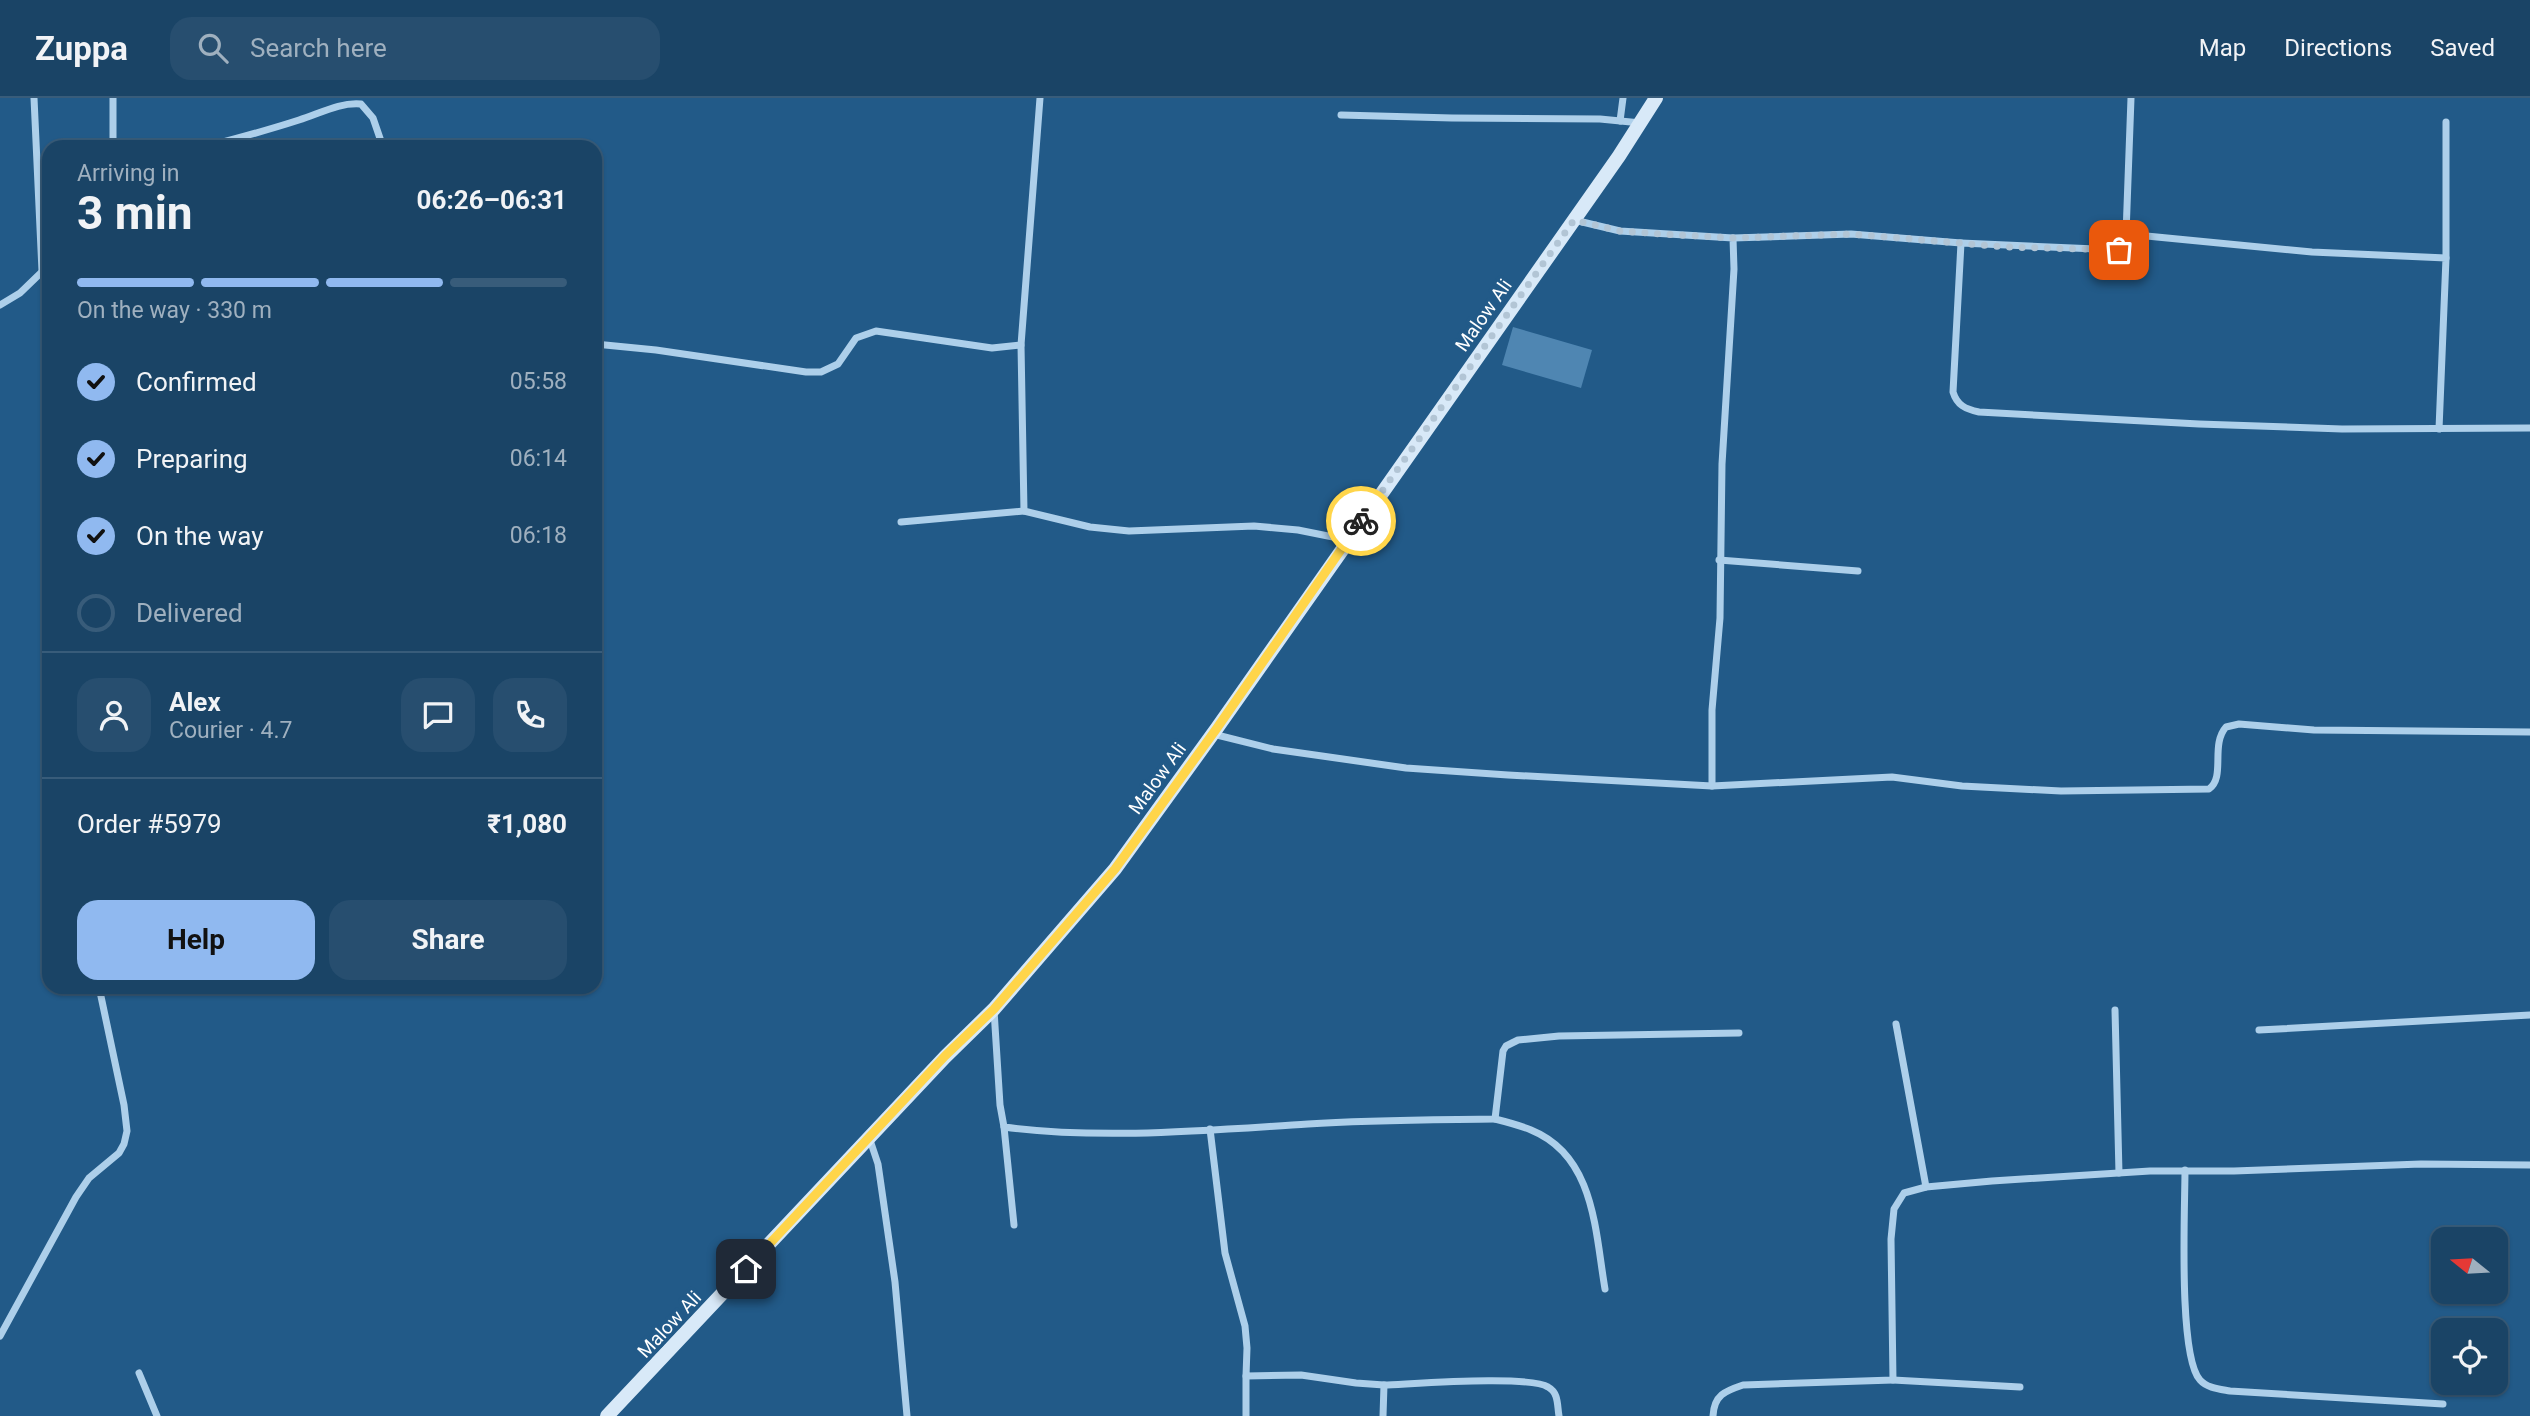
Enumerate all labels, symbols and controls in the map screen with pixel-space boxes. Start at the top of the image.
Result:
search box [170,17,660,80]
text: Zuppa [35,29,128,68]
icon: search [194,29,232,67]
text: Search here [250,33,387,63]
text: Map [2199,34,2246,62]
text: Directions [2284,34,2392,62]
text: Saved [2430,34,2495,62]
text: Arriving in [77,160,180,187]
text: 06:26–06:31 [417,185,567,215]
text: 3 min [77,186,193,240]
pin [2089,220,2149,280]
icon: bag [2100,231,2138,269]
street label: Malow Ali [1450,275,1517,356]
text: On the way · 330 m [77,297,272,324]
icon: check [77,363,115,401]
text: Confirmed [136,367,257,397]
text: 05:58 [510,368,567,395]
icon: check [77,440,115,478]
text: Preparing [136,444,248,474]
text: 06:14 [510,445,567,472]
courier [1326,486,1396,556]
icon: bike [1342,502,1380,540]
icon: check [77,517,115,555]
text: On the way [136,521,264,551]
text: 06:18 [510,522,567,549]
text: Delivered [136,598,243,628]
button: person [77,678,151,752]
button: chat [401,678,475,752]
button: phone [493,678,567,752]
text: Alex [169,687,221,717]
text: Courier · 4.7 [169,717,292,744]
street label: Malow Ali [1124,738,1191,819]
text: Order #5979 [77,809,222,839]
text: ₹1,080 [487,809,567,839]
button: Help [77,900,315,980]
button: Share [329,900,567,980]
north arrow [2431,1227,2508,1304]
map controls [2431,1227,2508,1395]
pin [716,1239,776,1299]
icon: home [727,1250,765,1288]
street label: Malow Ali [633,1286,706,1363]
button: locate [2431,1318,2508,1395]

